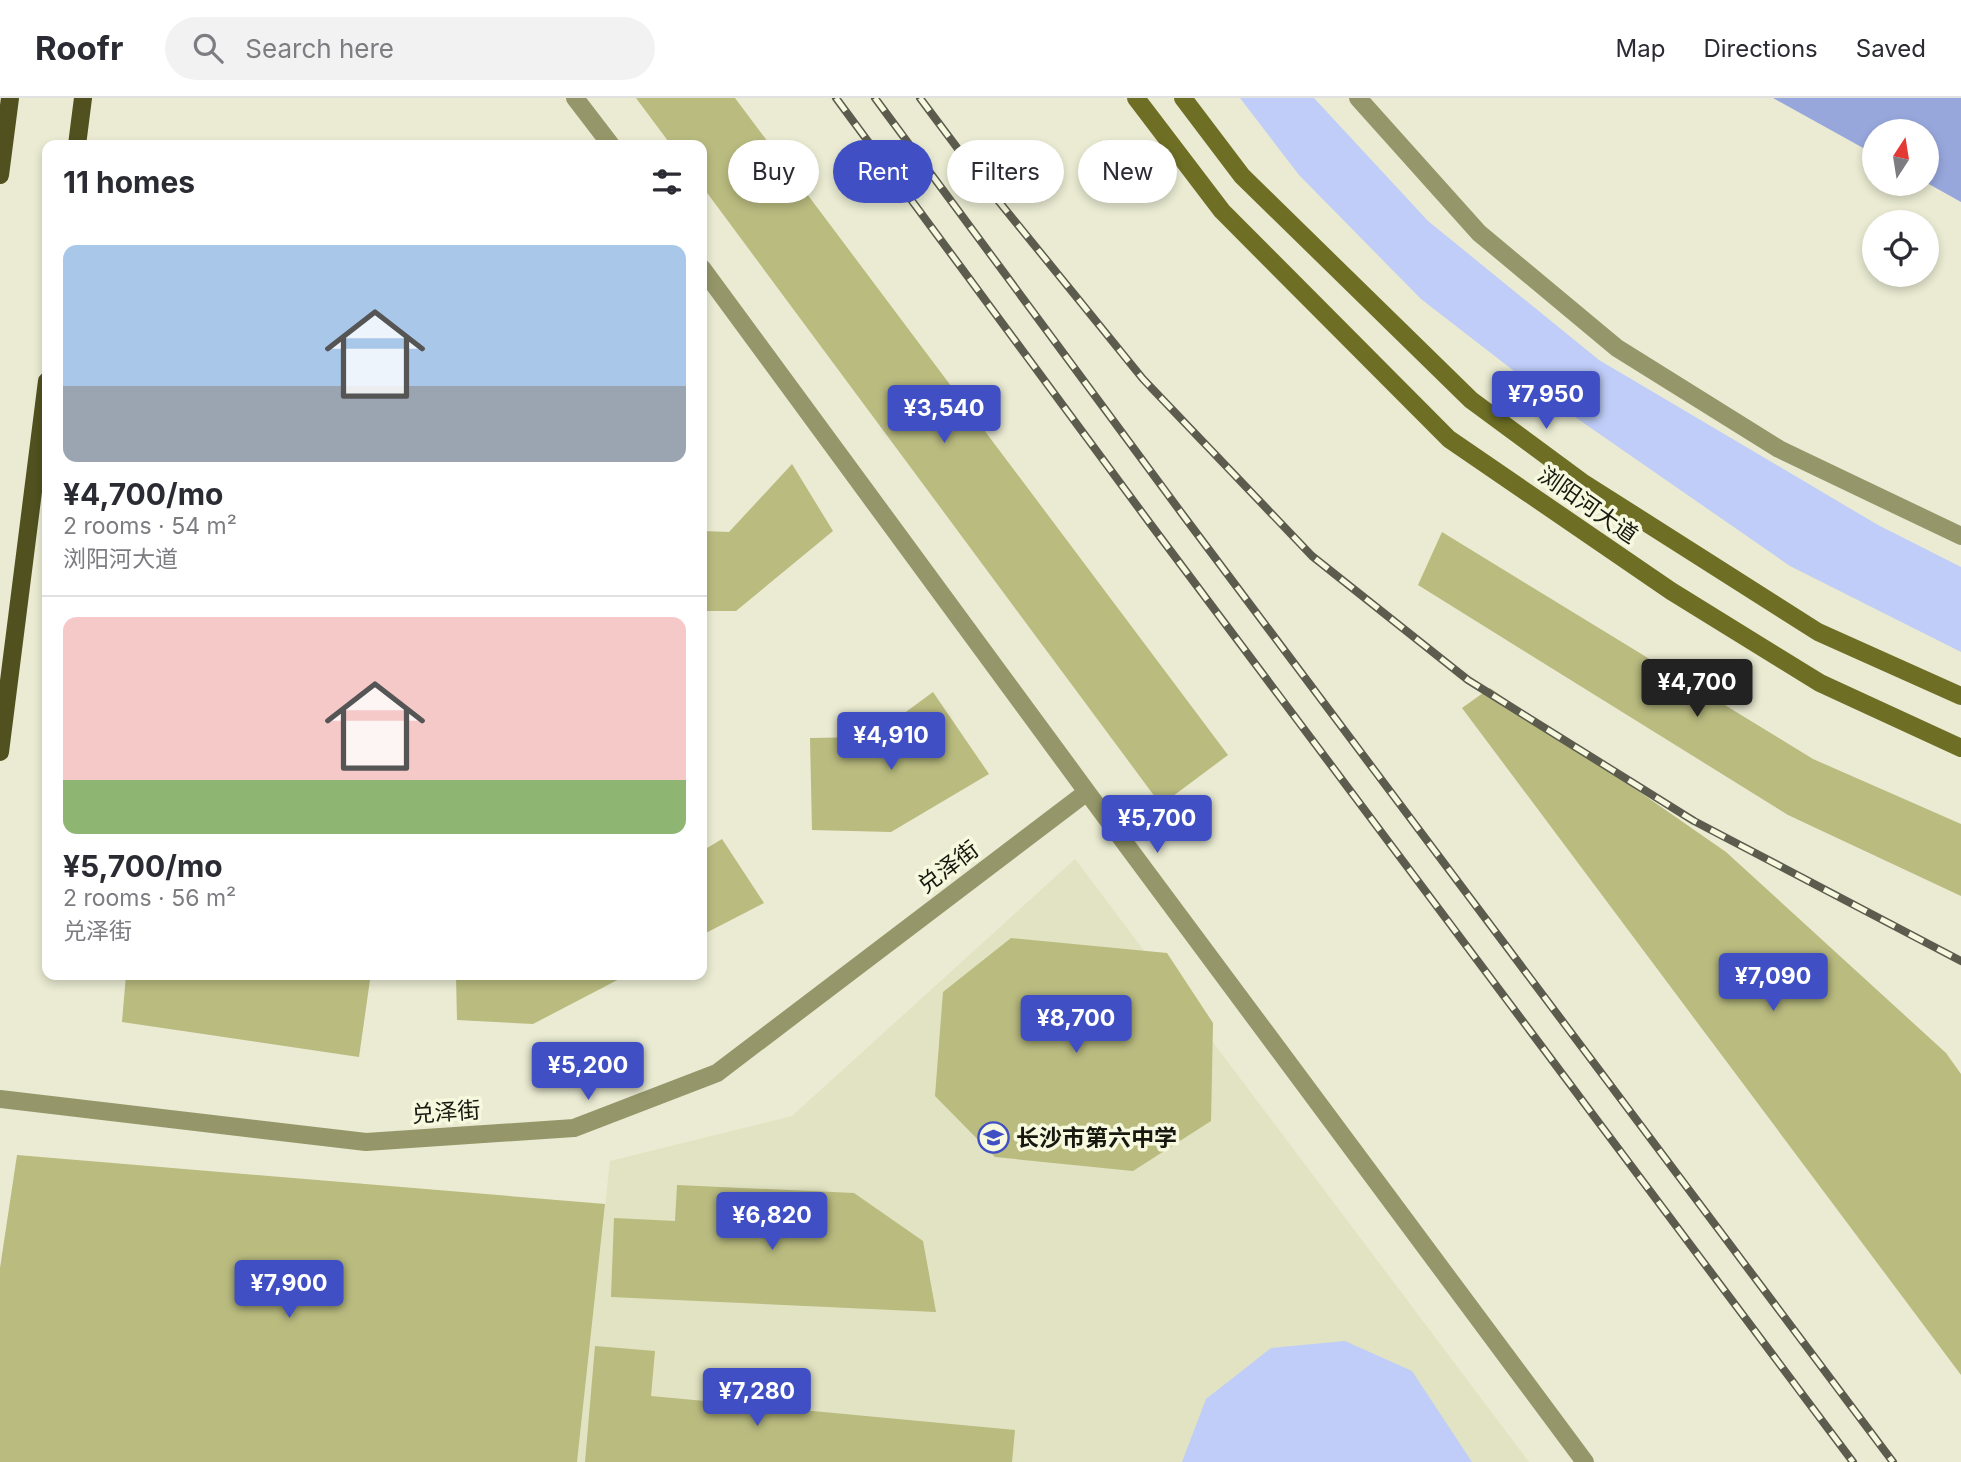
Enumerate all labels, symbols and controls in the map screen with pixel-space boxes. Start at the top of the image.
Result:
search box [165,17,655,80]
text: Roofr [35,28,123,68]
icon: search [189,29,227,67]
text: Search here [245,33,394,64]
text: Map [1616,34,1665,63]
text: Directions [1703,34,1818,63]
text: Saved [1856,34,1926,63]
north arrow [1862,119,1939,196]
map controls [1862,119,1939,287]
chip: Buy [728,140,819,203]
chip: Rent [833,140,933,203]
chip: Filters [947,140,1064,203]
chip: New [1078,140,1177,203]
icon: filters [648,163,686,201]
text: 11 homes [63,164,195,200]
button: locate [1862,210,1939,287]
icon: home [312,291,438,417]
pin: ¥7,950 [1489,372,1603,431]
text: ¥7,950 [1508,380,1584,408]
pin: ¥3,540 [887,386,1001,445]
text: ¥3,540 [904,394,984,422]
street label: 浏阳河大道 [1533,461,1643,549]
text: ¥4,700/mo [63,476,224,512]
text: 2 rooms · 54 m² [63,512,237,540]
text: 浏阳河大道 [63,545,178,573]
pin: ¥4,700 [1640,660,1754,719]
icon: home [312,663,438,789]
text: ¥4,700 [1657,668,1737,696]
pin: ¥4,910 [834,712,948,772]
text: ¥4,910 [853,721,929,749]
pin: ¥5,700 [1100,796,1214,855]
text: ¥5,700 [1118,804,1196,832]
street label: 兑泽街 [912,835,984,899]
text: ¥5,700/mo [63,848,223,884]
text: 2 rooms · 56 m² [63,884,236,912]
text: 兑泽街 [63,917,132,945]
pin: ¥7,090 [1716,954,1830,1013]
text: ¥7,090 [1735,962,1811,990]
pin: ¥8,700 [1019,996,1133,1055]
text: ¥8,700 [1037,1004,1115,1032]
pin: ¥5,200 [531,1042,645,1102]
text: ¥5,200 [548,1051,628,1079]
street label: 兑泽街 [411,1096,481,1128]
school or university icon: 长沙市第六中学 [976,1121,1010,1155]
place label: 长沙市第六中学 [1016,1124,1177,1152]
pin: ¥6,820 [715,1192,829,1252]
text: ¥6,820 [732,1201,812,1229]
pin: ¥7,900 [232,1260,346,1320]
text: ¥7,900 [251,1269,327,1297]
pin: ¥7,280 [700,1368,814,1428]
text: ¥7,280 [719,1377,795,1405]

